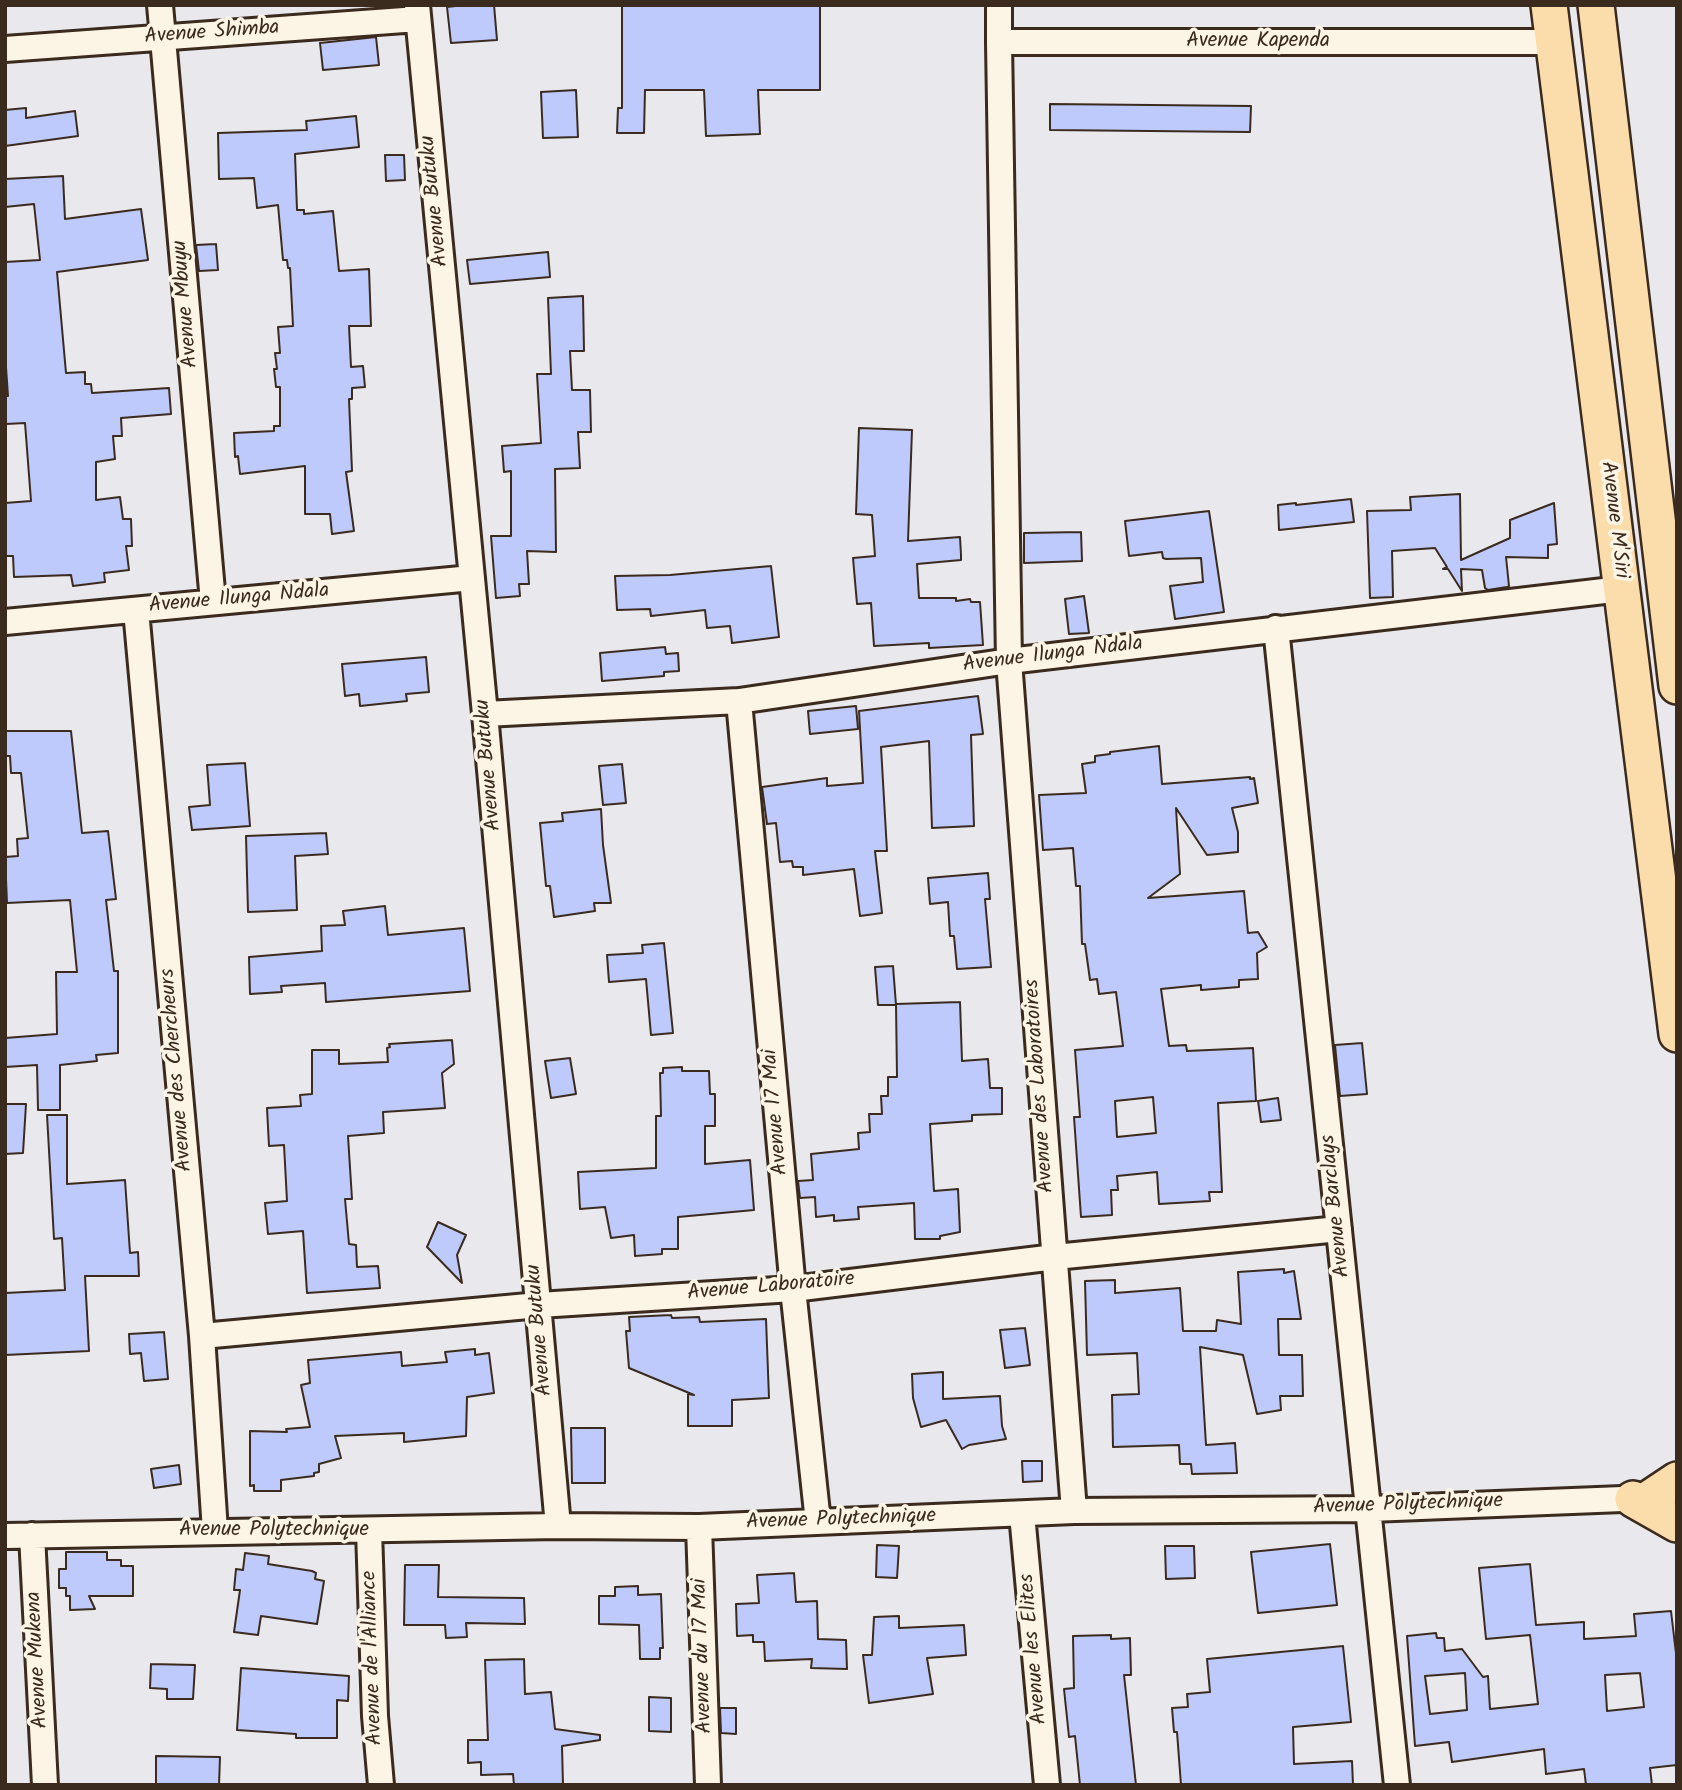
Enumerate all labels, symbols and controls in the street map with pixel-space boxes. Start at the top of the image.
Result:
street label: Avenue Shimba [144,17,280,51]
street label: Avenue Kapenda [1186,29,1330,55]
street label: Avenue Butuku [417,134,455,268]
street label: Avenue Mbuyu [169,239,205,369]
street label: Avenue M'Siri [1593,460,1633,580]
street label: Avenue Ilunga Ndala [148,580,330,620]
street label: Avenue Ilunga Ndala [962,632,1144,680]
street label: Avenue Butuku [472,698,508,832]
street label: Avenue des Chercheurs [157,967,199,1173]
street label: Avenue des Laboratoires [1021,978,1061,1194]
street label: Avenue 17 Mai [759,1048,795,1176]
street label: Avenue Barclays [1317,1133,1357,1279]
street label: Avenue Butuku [523,1263,559,1397]
street label: Avenue Laboratoire [686,1268,856,1308]
street label: Avenue Polytechnique [1313,1490,1503,1522]
street label: Avenue Polytechnique [746,1505,936,1537]
street label: Avenue Polytechnique [179,1518,369,1544]
street label: Avenue de l'Alliance [358,1570,390,1746]
street label: Avenue les Elites [1016,1573,1054,1725]
street label: Avenue du 17 Mai [689,1578,719,1734]
street label: Avenue Mukena [23,1591,55,1729]

